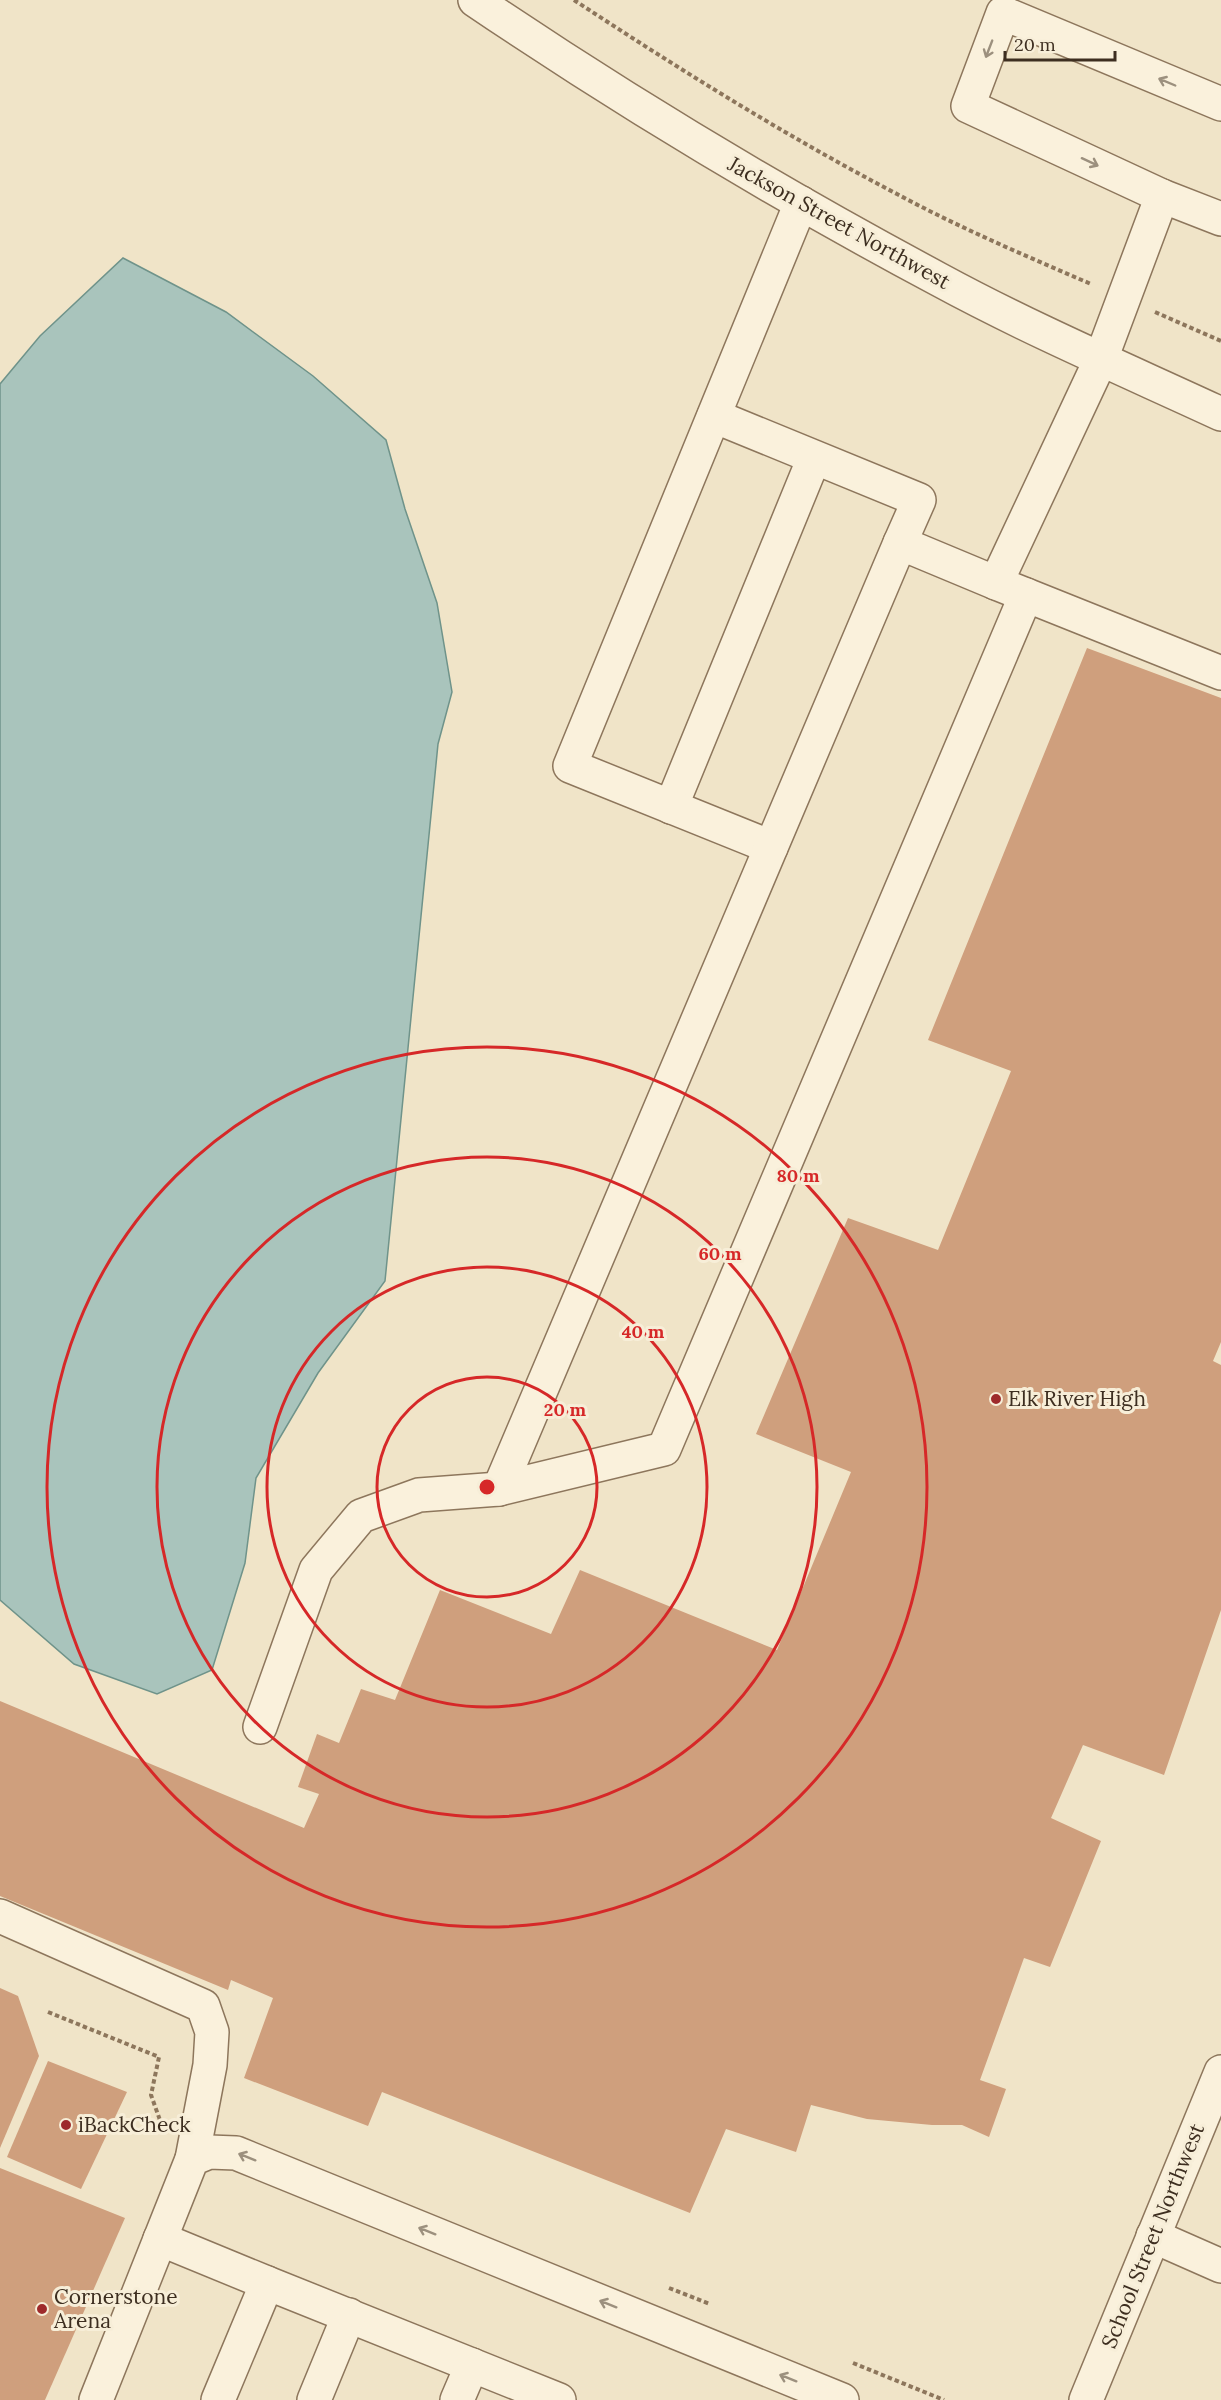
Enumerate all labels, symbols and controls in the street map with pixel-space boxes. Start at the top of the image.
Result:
scale bar [1005,24,1114,62]
text: 20 m [1014,33,1056,56]
one-way arrow [983,40,994,58]
one-way arrow [1158,76,1177,87]
street label: Jackson Street Northwest [723,150,956,295]
one-way arrow [1080,157,1098,169]
text: 80 m [776,1164,820,1187]
text: 60 m [698,1242,742,1265]
text: 40 m [622,1320,665,1343]
place label: Elk River High [1008,1385,1146,1412]
marker: Elk River High [989,1392,1003,1406]
text: 20 m [544,1398,587,1421]
centre of rings [477,1477,497,1497]
place label: iBackCheck [78,2111,191,2138]
marker: iBackCheck [59,2118,73,2132]
street label: School Street Northwest [1095,2119,1210,2352]
one-way arrow [238,2151,256,2162]
one-way arrow [418,2225,437,2236]
place label: Cornerstone Arena [53,2283,178,2334]
one-way arrow [599,2298,617,2309]
marker: Cornerstone Arena [35,2302,49,2316]
one-way arrow [780,2372,798,2383]

